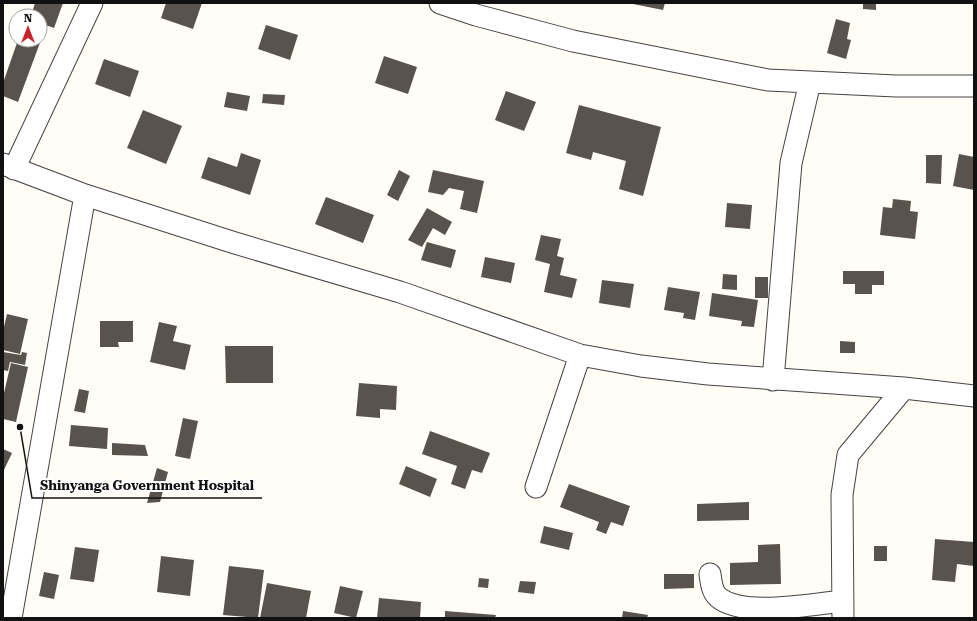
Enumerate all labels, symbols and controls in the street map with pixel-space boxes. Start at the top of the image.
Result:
north arrow [8,8,48,48]
text: N [24,12,33,25]
callout: Shinyanga Government Hospital [32,473,262,498]
text: Shinyanga Government Hospital [40,478,255,493]

